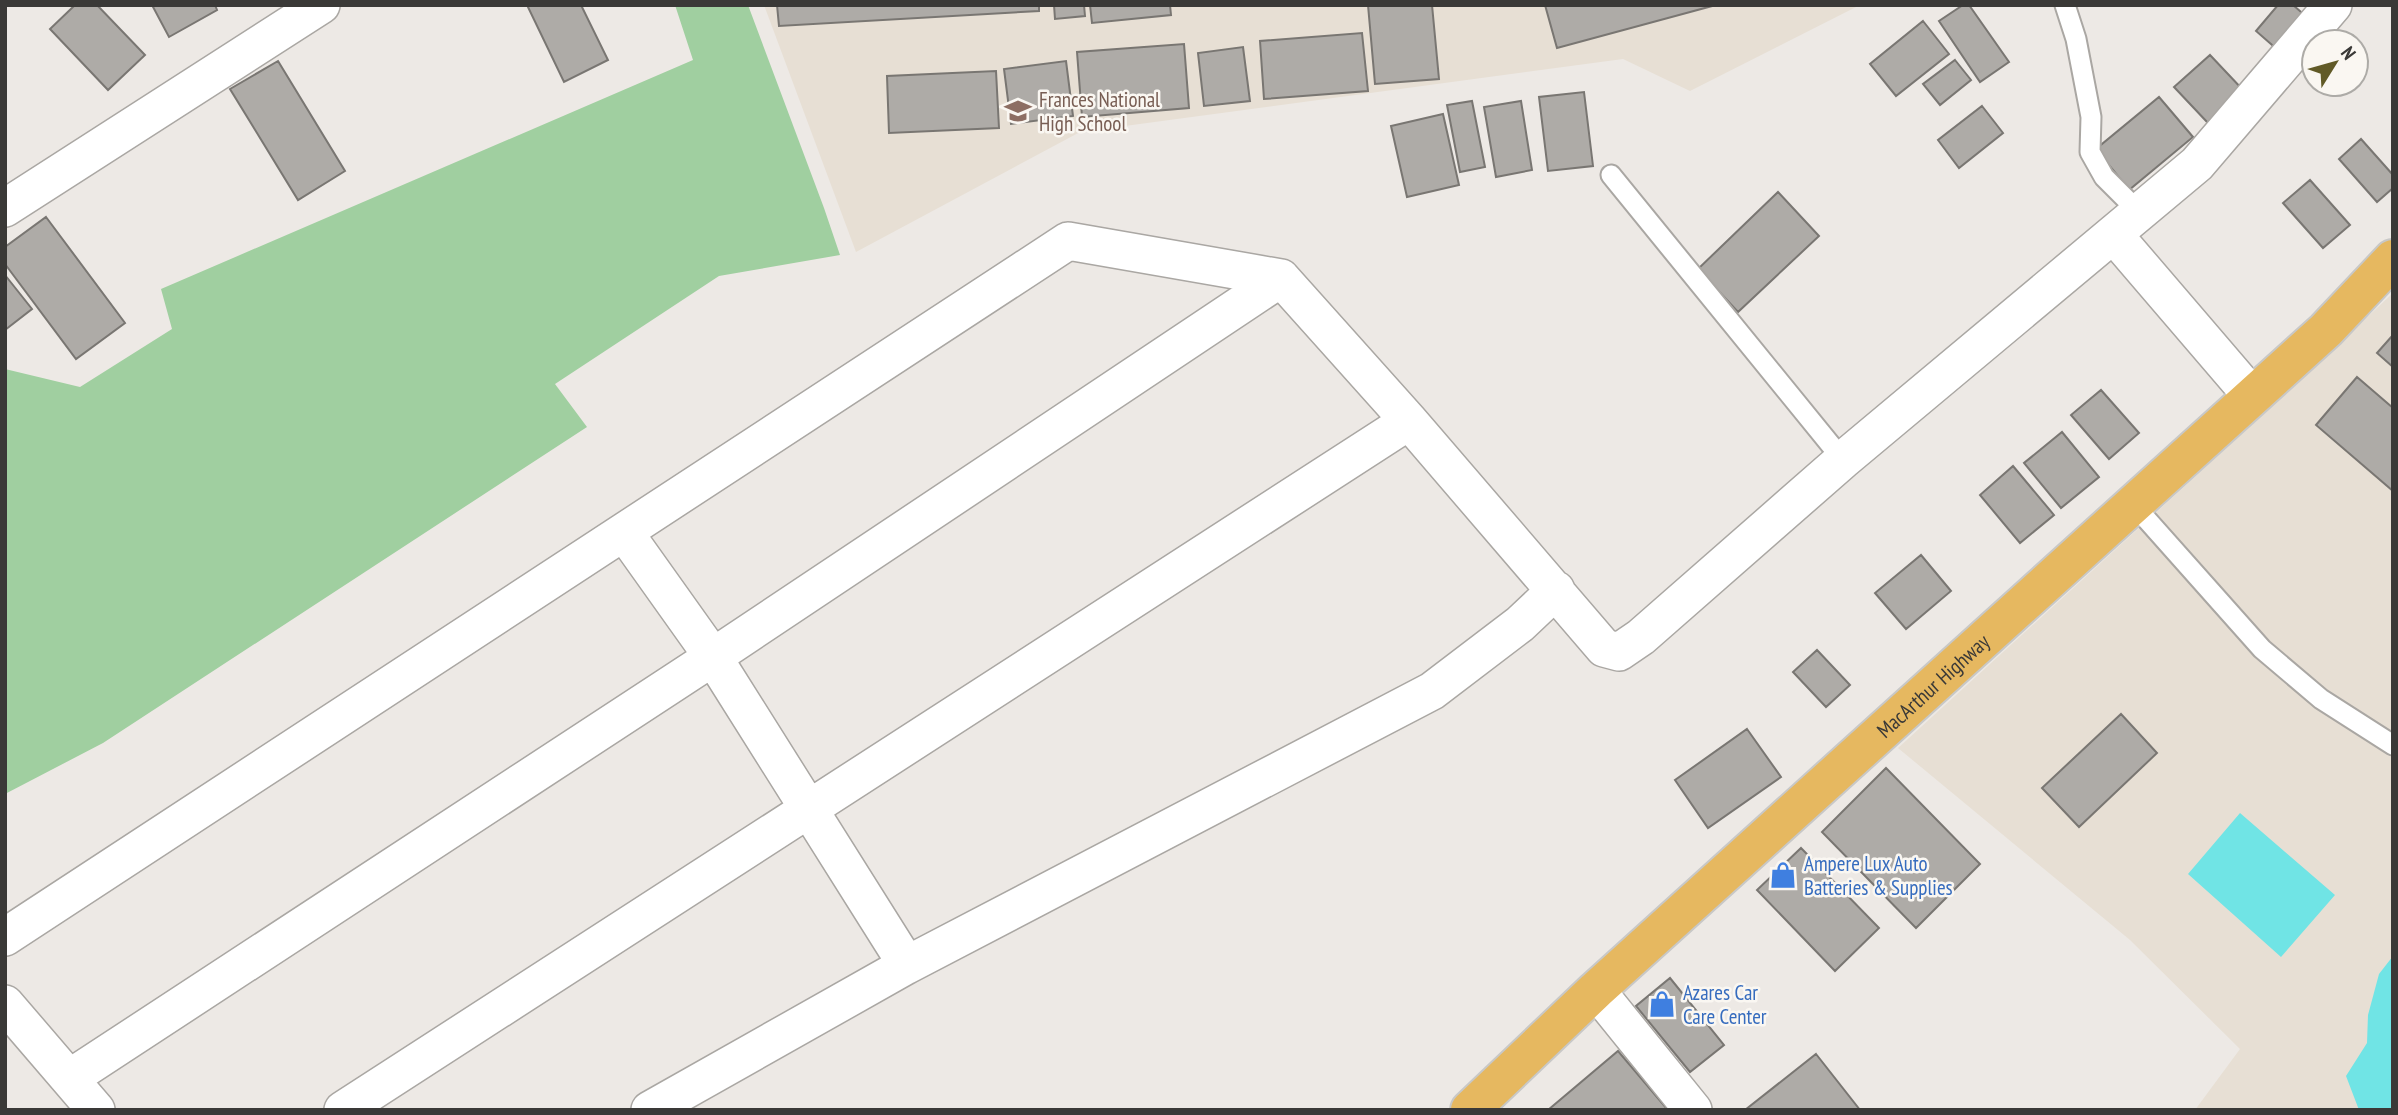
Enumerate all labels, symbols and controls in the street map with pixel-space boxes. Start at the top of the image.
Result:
north arrow [2300,28,2370,98]
text: N [2336,41,2361,64]
place label: Frances National High School [1039,86,1160,137]
school or university icon: Frances National High School [1003,96,1033,126]
street label: MacArthur Highway [1871,628,1995,743]
place label: Ampere Lux Auto Batteries & Supplies [1804,850,1953,901]
shop icon: Ampere Lux Auto Batteries & Supplies [1768,860,1798,890]
place label: Azares Car Care Center [1683,979,1767,1030]
shop icon: Azares Car Care Center [1647,989,1677,1019]

